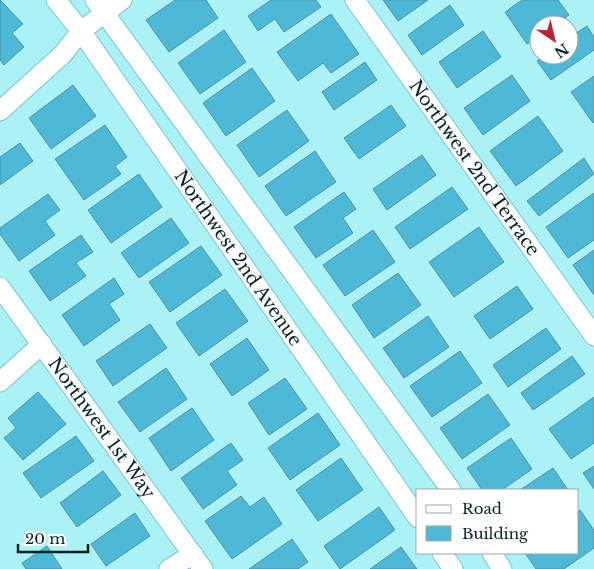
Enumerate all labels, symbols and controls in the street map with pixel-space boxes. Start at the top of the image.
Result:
north arrow [529,15,579,65]
text: N [551,39,572,62]
street label: Northwest 2nd Terrace [404,76,544,260]
street label: Northwest 2nd Avenue [170,166,307,350]
street label: Northwest 1st Way [43,353,160,503]
legend [416,489,579,554]
text: Road [462,499,502,518]
scale bar [18,522,88,554]
text: Building [462,524,529,543]
text: 20 m [25,529,65,548]

